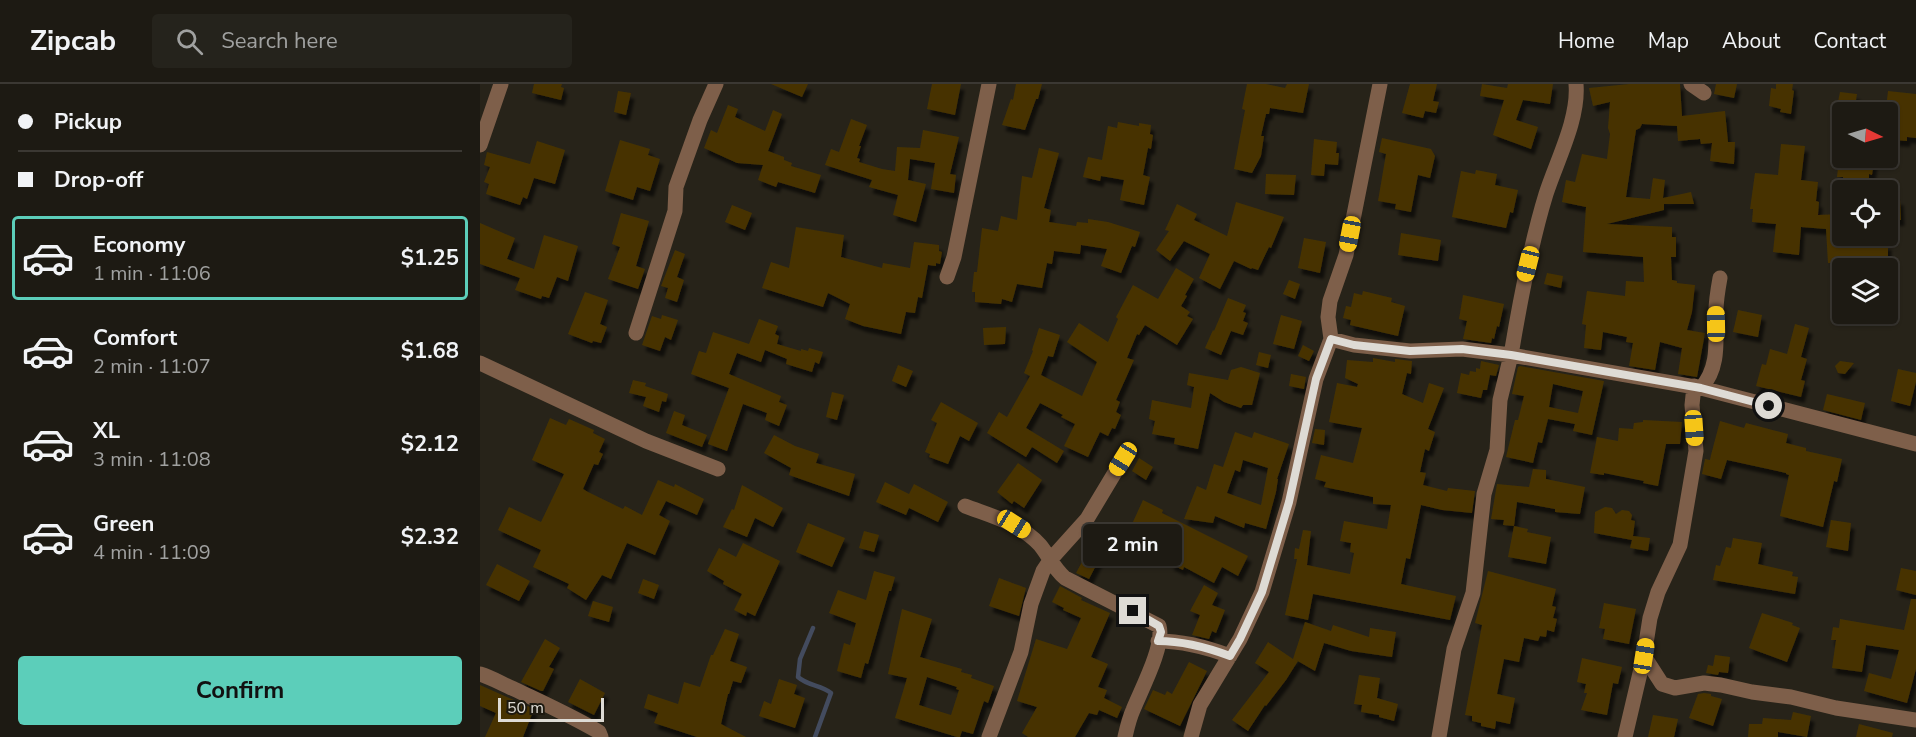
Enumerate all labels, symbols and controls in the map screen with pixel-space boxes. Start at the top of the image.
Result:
search box [152,14,572,68]
text: Zipcab [30,22,116,60]
icon: search [173,25,206,58]
text: Search here [221,26,338,56]
text: Home [1558,27,1615,55]
text: Map [1648,27,1689,55]
text: About [1722,27,1780,55]
text: Contact [1813,27,1886,55]
north arrow [1832,102,1898,168]
map controls [1832,102,1898,324]
text: Pickup [54,107,122,137]
text: Drop-off [54,165,143,195]
button: locate [1832,180,1898,246]
car [1338,215,1362,253]
text: Economy [93,230,185,260]
icon: car [21,231,75,285]
text: $1.25 [401,243,459,273]
car [1515,244,1541,284]
button: layers [1832,258,1898,324]
text: 1 min · 11:06 [93,260,211,287]
car [1707,306,1725,342]
text: Comfort [93,323,177,353]
icon: car [21,324,75,378]
text: $1.68 [401,336,459,366]
text: 2 min · 11:07 [93,353,211,380]
route start [1755,392,1782,419]
car [1684,409,1704,447]
text: XL [93,416,120,446]
icon: car [21,417,75,471]
text: $2.12 [401,429,459,459]
car [1106,439,1140,479]
text: 3 min · 11:08 [93,446,211,473]
car [994,507,1034,541]
text: Green [93,509,154,539]
icon: car [21,510,75,564]
text: $2.32 [401,522,459,552]
callout: 2 min [1084,524,1182,566]
text: 2 min [1107,531,1158,558]
text: 4 min · 11:09 [93,539,211,566]
route end [1119,597,1146,624]
car [1632,637,1656,675]
button: Confirm [18,656,462,725]
scale bar [498,695,604,722]
text: 50 m [507,697,544,719]

